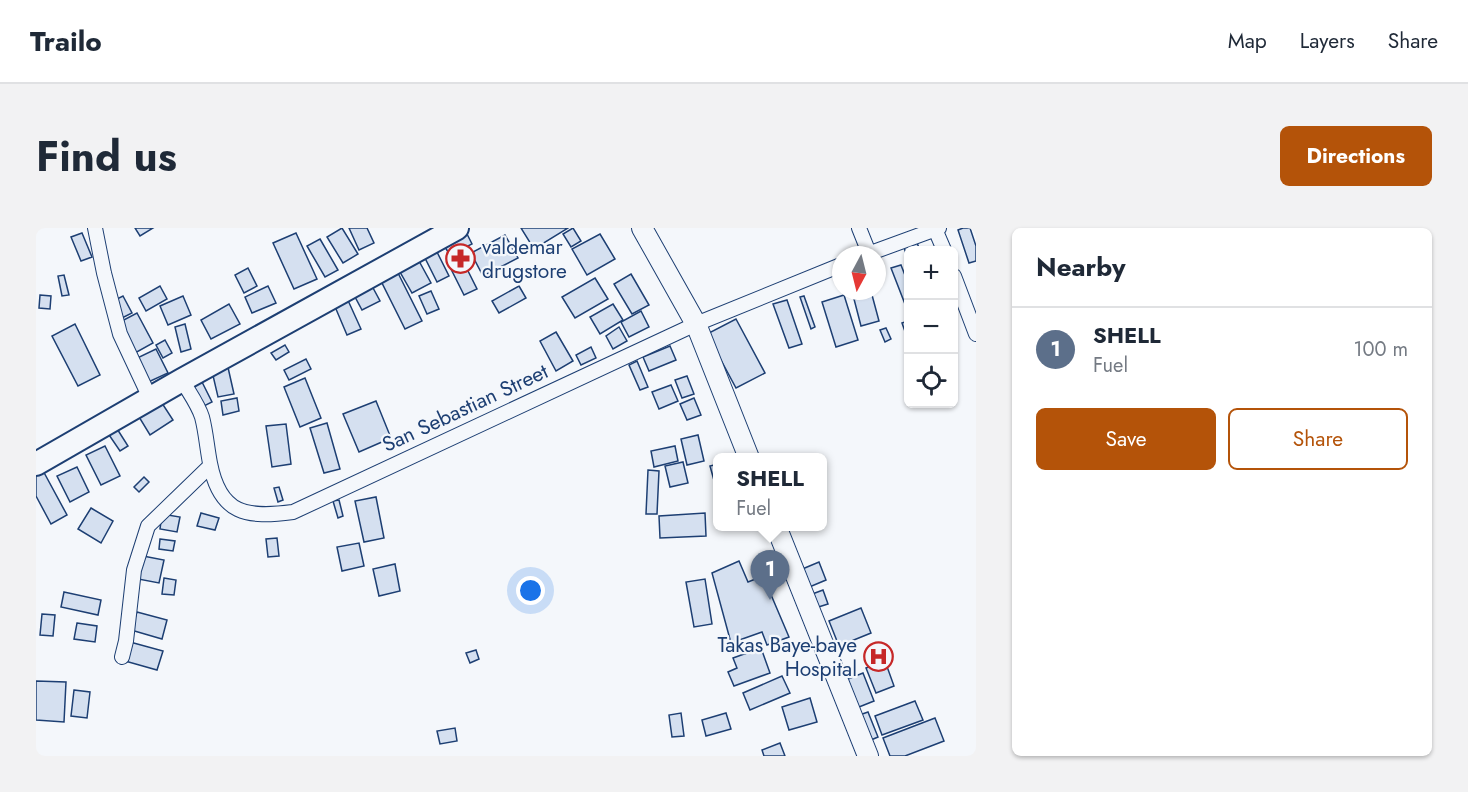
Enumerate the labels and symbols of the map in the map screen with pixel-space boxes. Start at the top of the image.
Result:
place label: valdemar drugstore [482,232,567,286]
pharmacy icon: valdemar drugstore [445,243,477,275]
north arrow [832,246,886,300]
street label: San Sebastian Street [377,356,553,460]
pin: 1 [750,550,790,600]
your location [516,576,545,605]
place label: Takas Baye-baye Hospital [718,630,857,684]
hospital icon: Takas Baye-baye Hospital [862,641,894,673]

